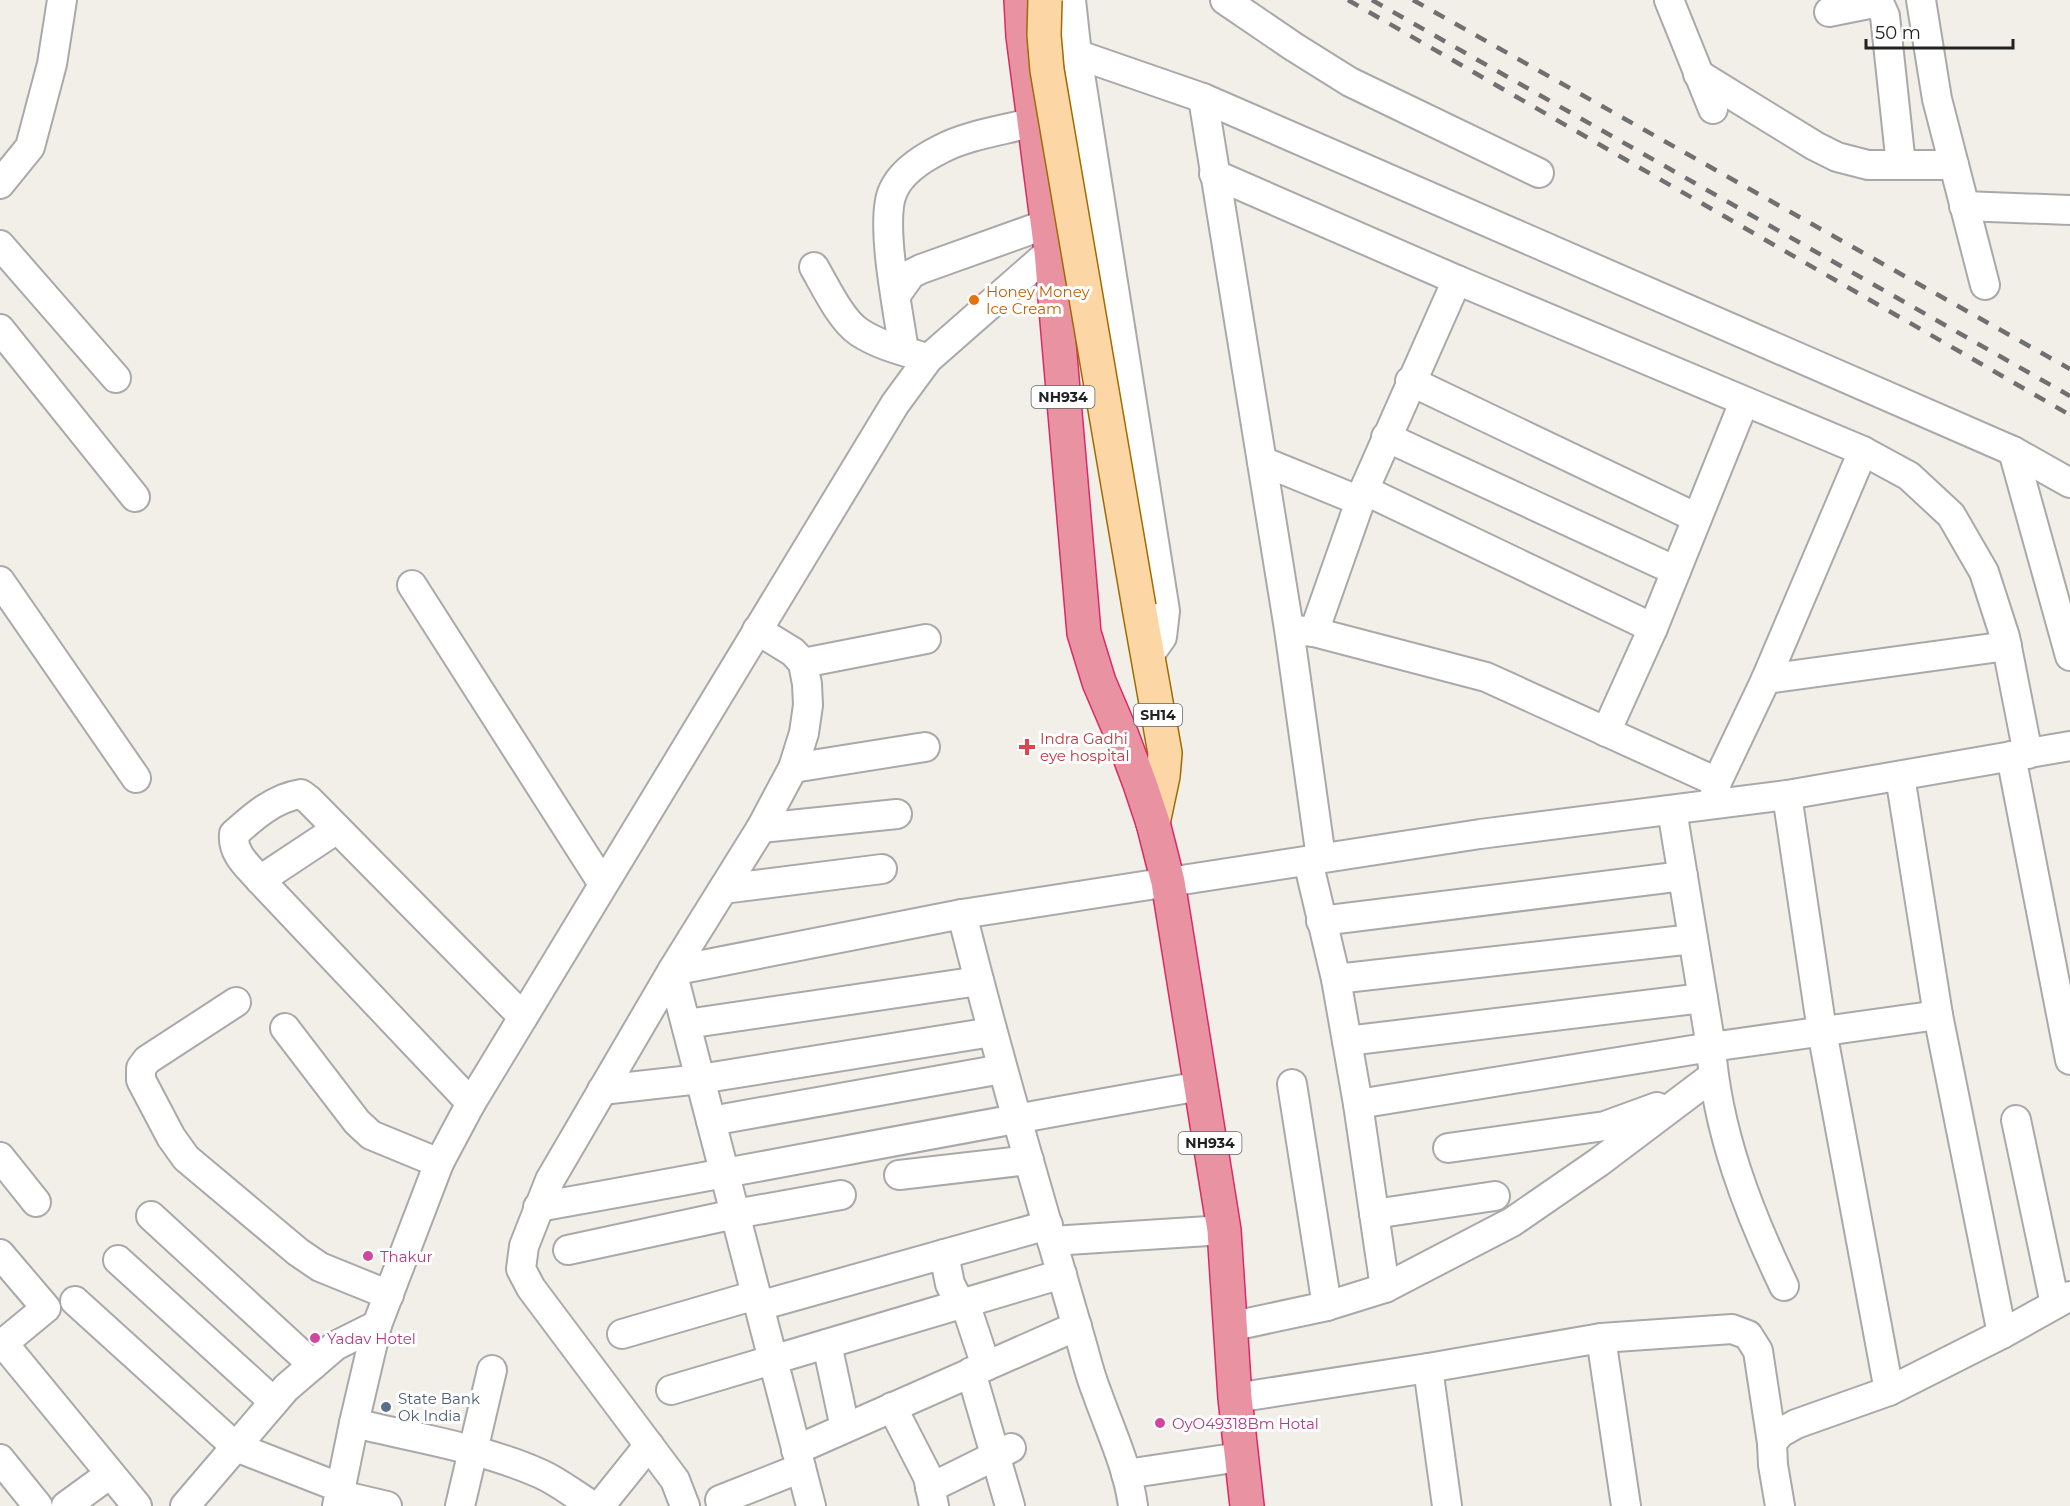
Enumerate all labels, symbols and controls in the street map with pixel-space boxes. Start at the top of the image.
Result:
scale bar [1866,12,2013,50]
text: 50 m [1875,22,1921,44]
place label: Honey Money Ice Cream [986,282,1091,318]
marker: Honey Money Ice Cream [967,293,981,307]
road number: NH934 [1032,386,1094,408]
road number: SH14 [1134,704,1182,726]
place label: Indra Gadhi eye hospital [1040,729,1129,765]
marker: Indra Gadhi eye hospital [1018,738,1036,756]
road number: NH934 [1178,1132,1242,1154]
place label: Thakur [380,1247,433,1266]
marker: Thakur [361,1249,375,1263]
place label: Yadav Hotel [327,1329,416,1348]
marker: Yadav Hotel [308,1331,322,1345]
place label: State Bank Ok India [398,1389,480,1425]
marker: State Bank Ok India [379,1400,393,1414]
place label: OyO49318Bm Hotal [1172,1414,1319,1433]
marker: OyO49318Bm Hotal [1153,1416,1167,1430]

